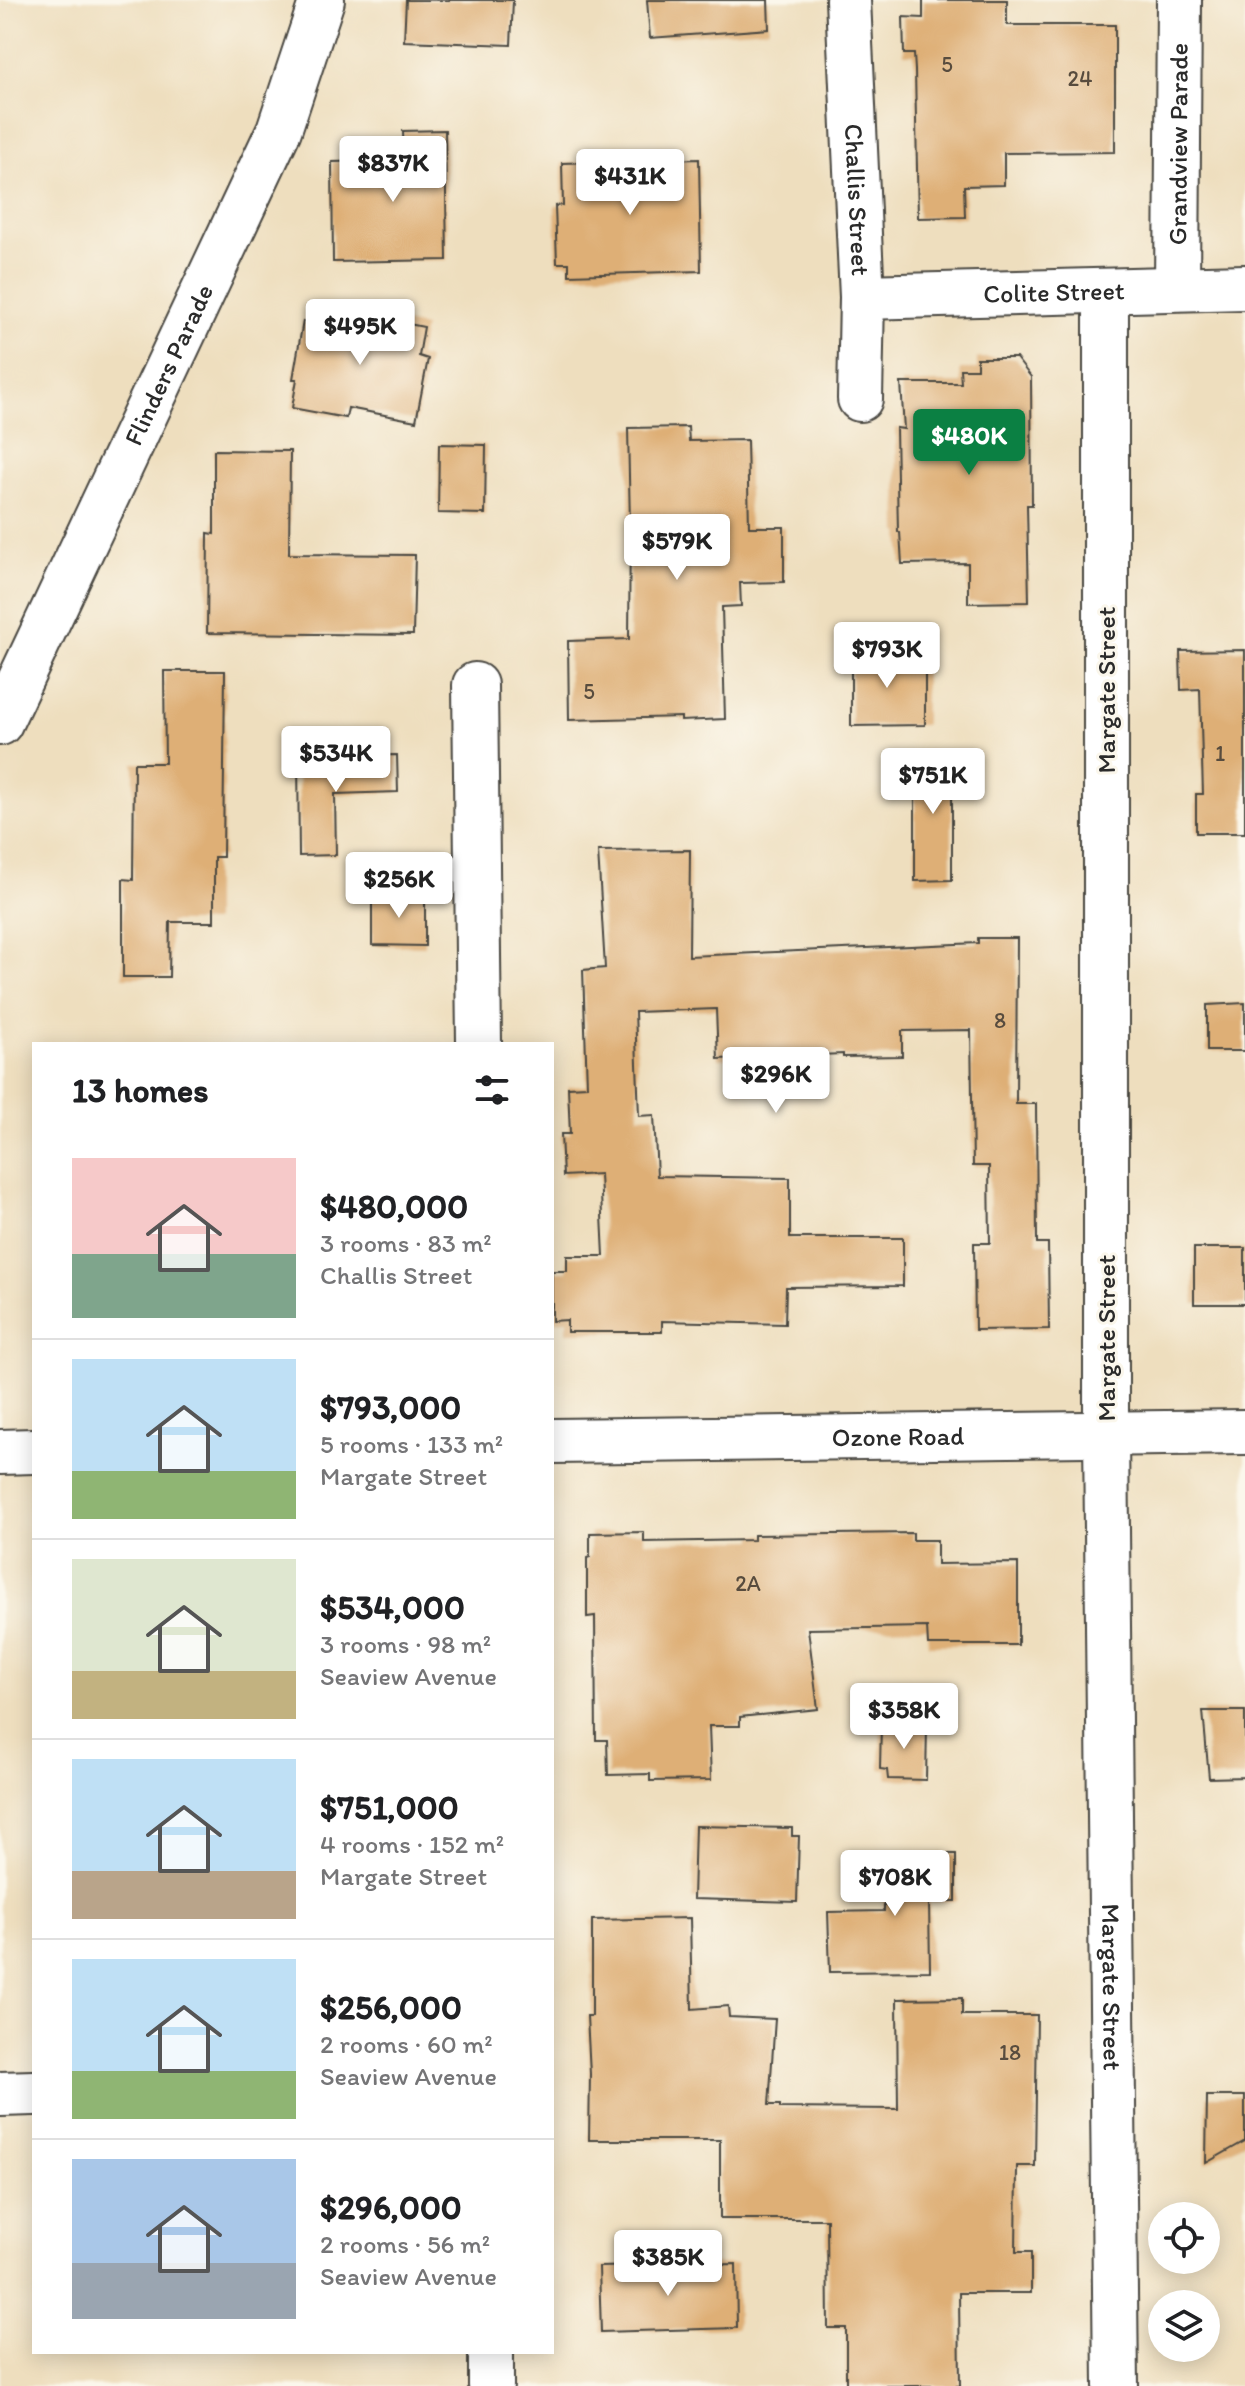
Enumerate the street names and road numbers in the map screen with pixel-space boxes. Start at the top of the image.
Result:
street label: Grandview Parade [1161,43,1195,245]
street label: Challis Street [838,123,877,277]
street label: Colite Street [983,274,1125,310]
street label: Flinders Parade [117,279,220,450]
street label: Margate Street [1090,606,1122,774]
street label: Margate Street [1090,1254,1122,1422]
street label: Ozone Road [831,1420,965,1453]
street label: Margate Street [1095,1903,1129,2071]

